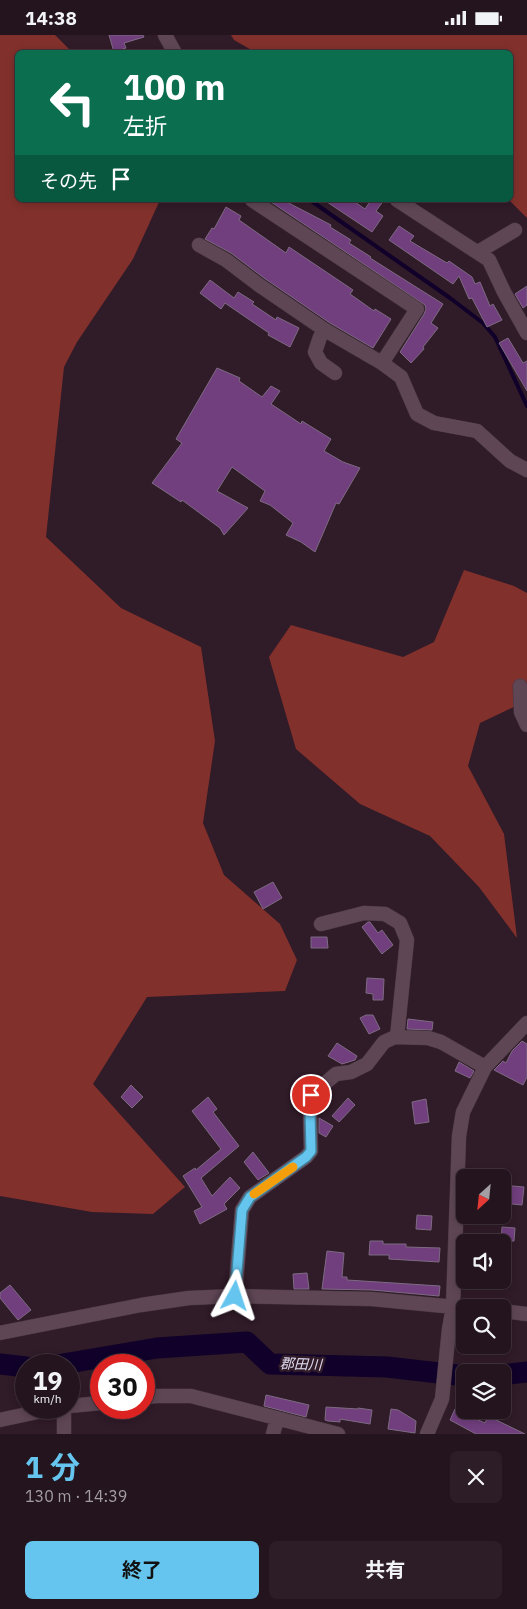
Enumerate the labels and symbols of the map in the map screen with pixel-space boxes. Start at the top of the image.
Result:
pin [290,1074,332,1116]
north arrow [456,1169,511,1224]
position arrow [208,1269,260,1321]
speed limit sign: 30 [90,1354,155,1419]
water label: 郡田川 [280,1354,324,1374]

